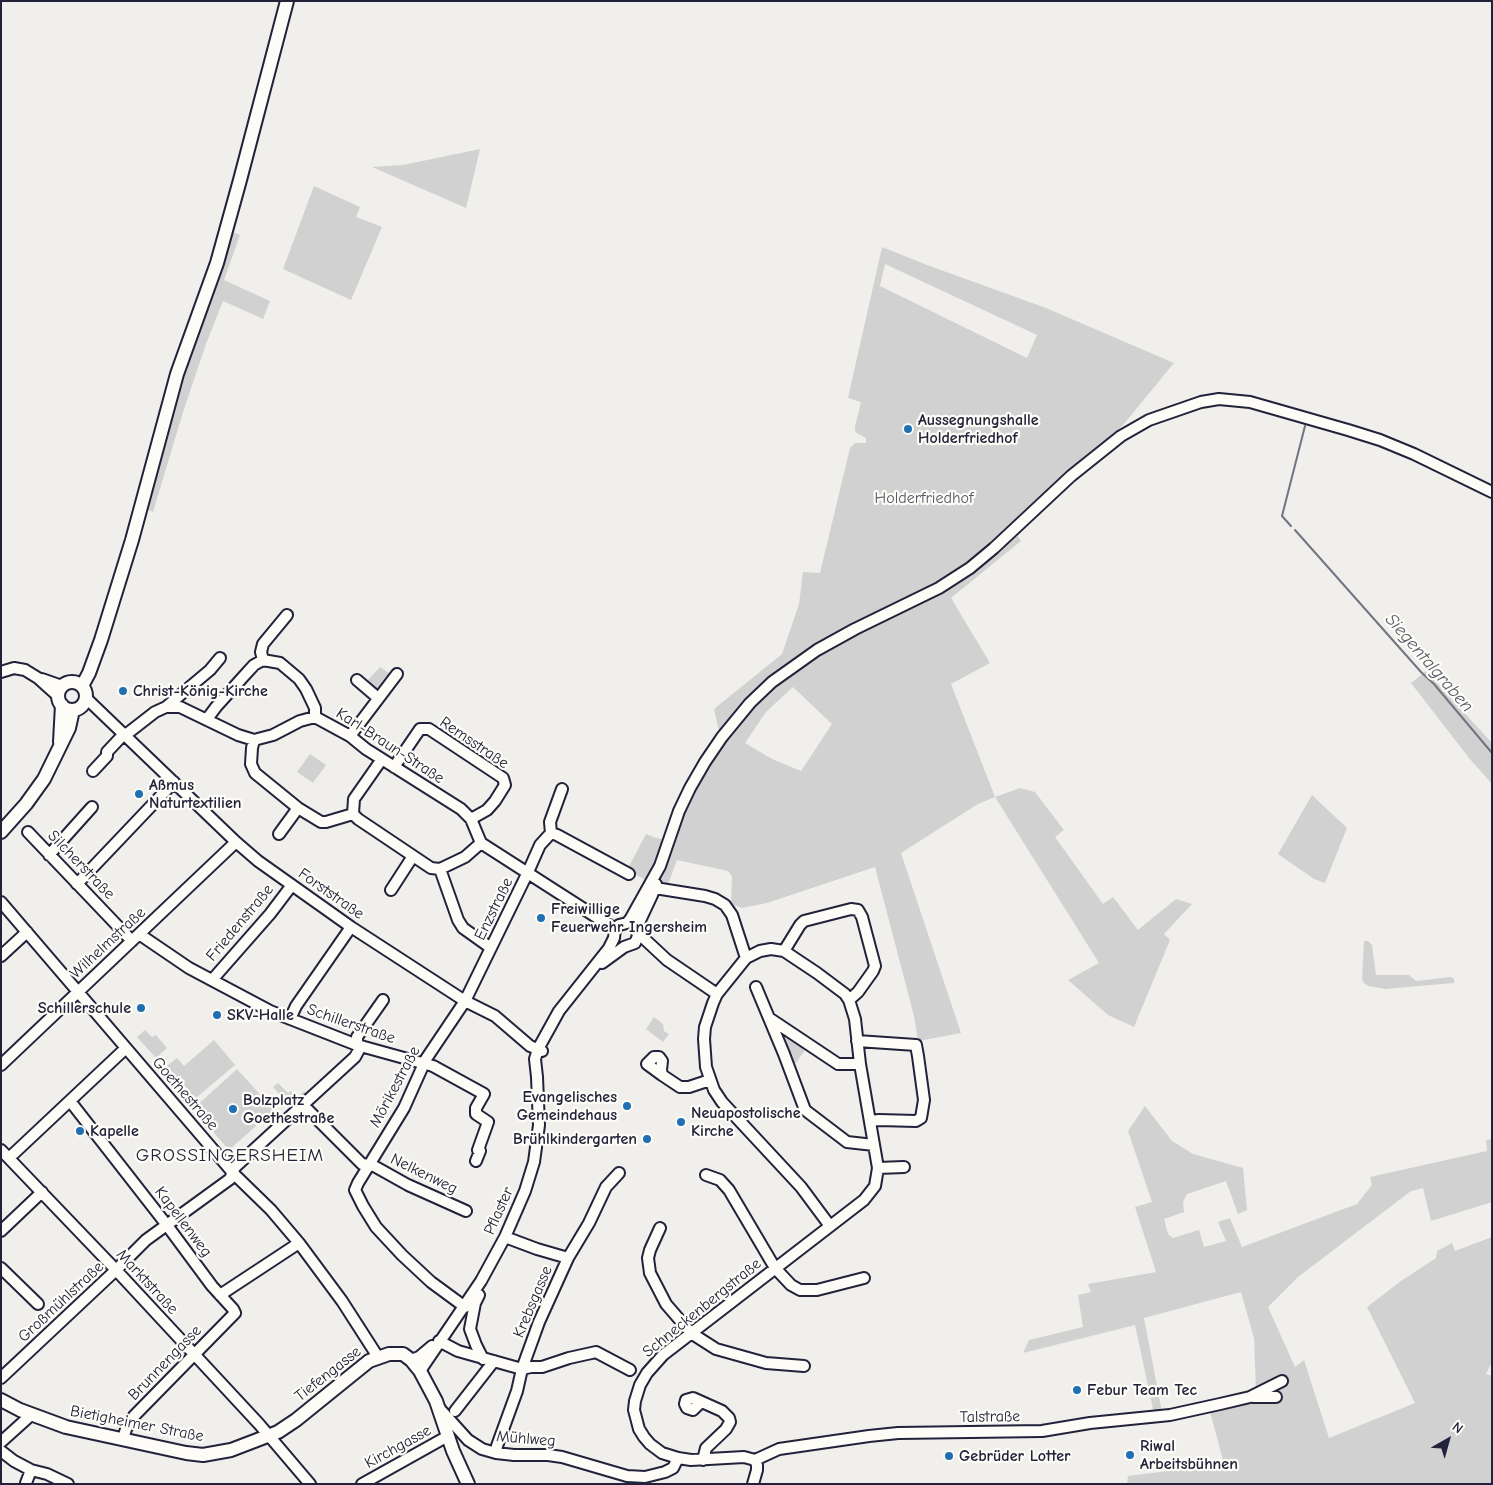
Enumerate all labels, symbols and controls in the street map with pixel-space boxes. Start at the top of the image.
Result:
place label: Aussegnungshalle Holderfriedhof [918,410,1039,448]
marker: Aussegnungshalle Holderfriedhof [902,423,914,435]
park label: Holderfriedhof [875,488,973,508]
water label: Siegentalgraben [1380,609,1478,717]
place label: Christ-König-Kirche [133,681,268,701]
marker: Christ-König-Kirche [117,685,129,697]
street label: Karl-Braun-Straße [332,704,448,788]
street label: Remsstraße [436,713,512,773]
place label: Aßmus Naturtextilien [149,775,241,813]
marker: Aßmus Naturtextilien [133,788,145,800]
street label: Silcherstraße [43,826,119,904]
street label: Forststraße [294,864,368,924]
street label: Enzstraße [471,874,517,944]
street label: Friedenstraße [202,881,278,965]
place label: Freiwillige Feuerwehr Ingersheim [551,899,707,937]
street label: Wilhelmstraße [66,903,150,983]
marker: Freiwillige Feuerwehr Ingersheim [535,912,547,924]
place label: Schillerschule [38,998,131,1018]
street label: Schillerstraße [304,1000,398,1048]
marker: Schillerschule [135,1002,147,1014]
place label: SKV-Halle [227,1005,294,1025]
marker: SKV-Halle [211,1009,223,1021]
street label: Mörikestraße [366,1043,424,1131]
street label: Goethestraße [148,1053,222,1135]
place label: Evangelisches Gemeindehaus [517,1087,617,1125]
place label: Bolzplatz Goethestraße [243,1090,334,1128]
marker: Evangelisches Gemeindehaus [621,1100,633,1112]
marker: Bolzplatz Goethestraße [227,1103,239,1115]
place label: Neuapostolische Kirche [691,1103,801,1141]
marker: Neuapostolische Kirche [675,1116,687,1128]
place label: Kapelle [90,1121,139,1141]
marker: Kapelle [74,1125,86,1137]
place label: Brühlkindergarten [513,1129,637,1149]
marker: Brühlkindergarten [641,1133,653,1145]
district label: GROSSINGERSHEIM [134,1145,326,1167]
street label: Nelkenweg [387,1150,461,1198]
street label: Kapellenweg [150,1183,216,1261]
street label: Pflaster [480,1184,518,1238]
street label: Marktstraße [112,1245,182,1319]
street label: Schneckenbergstraße [639,1254,765,1362]
street label: Großmühlstraße [14,1258,108,1346]
street label: Krebsgasse [509,1263,557,1341]
street label: Brunnengasse [124,1321,206,1405]
street label: Tiefengasse [291,1342,365,1406]
place label: Febur Team Tec [1087,1380,1197,1400]
marker: Febur Team Tec [1071,1384,1083,1396]
street label: Bietigheimer Straße [69,1402,205,1446]
street label: Talstraße [960,1407,1020,1427]
north arrow [1423,1415,1473,1465]
text: N [1449,1418,1466,1437]
street label: Kirchgasse [362,1421,434,1473]
street label: Mühlweg [496,1427,556,1451]
place label: Riwal Arbeitsbühnen [1140,1436,1238,1474]
place label: Gebrüder Lotter [959,1446,1070,1466]
marker: Riwal Arbeitsbühnen [1124,1449,1136,1461]
marker: Gebrüder Lotter [943,1450,955,1462]

